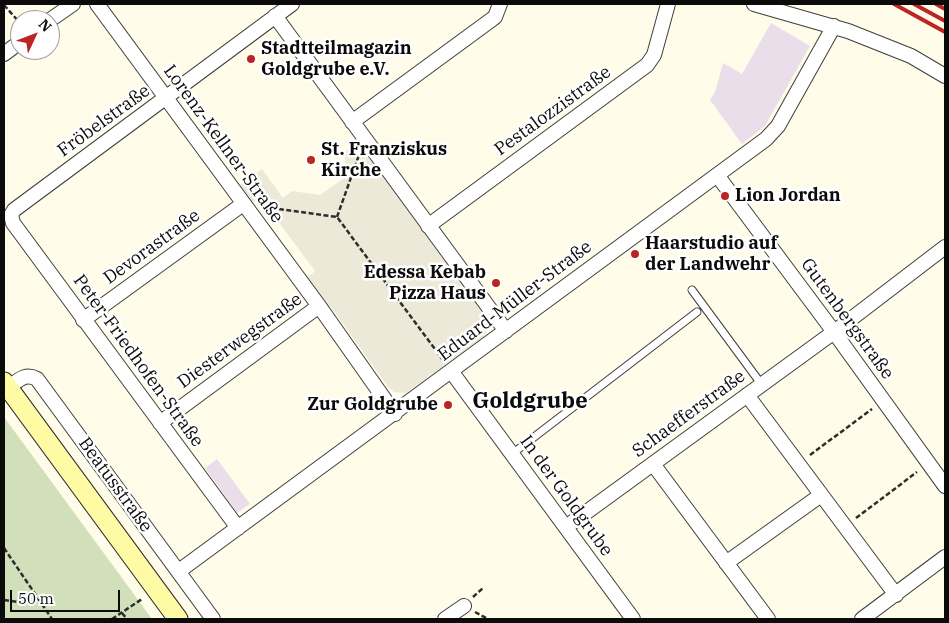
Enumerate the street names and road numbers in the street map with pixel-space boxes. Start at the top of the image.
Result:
street label: Lorenz-Kellner-Straße [158,61,288,227]
street label: Pestalozzistraße [491,61,615,161]
street label: Fröbelstraße [54,80,154,162]
street label: Devorastraße [100,205,204,289]
street label: Eduard-Müller-Straße [434,236,596,366]
street label: Gutenbergstraße [796,254,898,384]
street label: Peter-Friedhofen-Straße [68,271,208,451]
street label: Diesterwegstraße [174,289,306,393]
street label: Schaefferstraße [628,366,750,462]
street label: In der Goldgrube [515,431,617,561]
street label: Beatusstraße [73,433,157,537]

